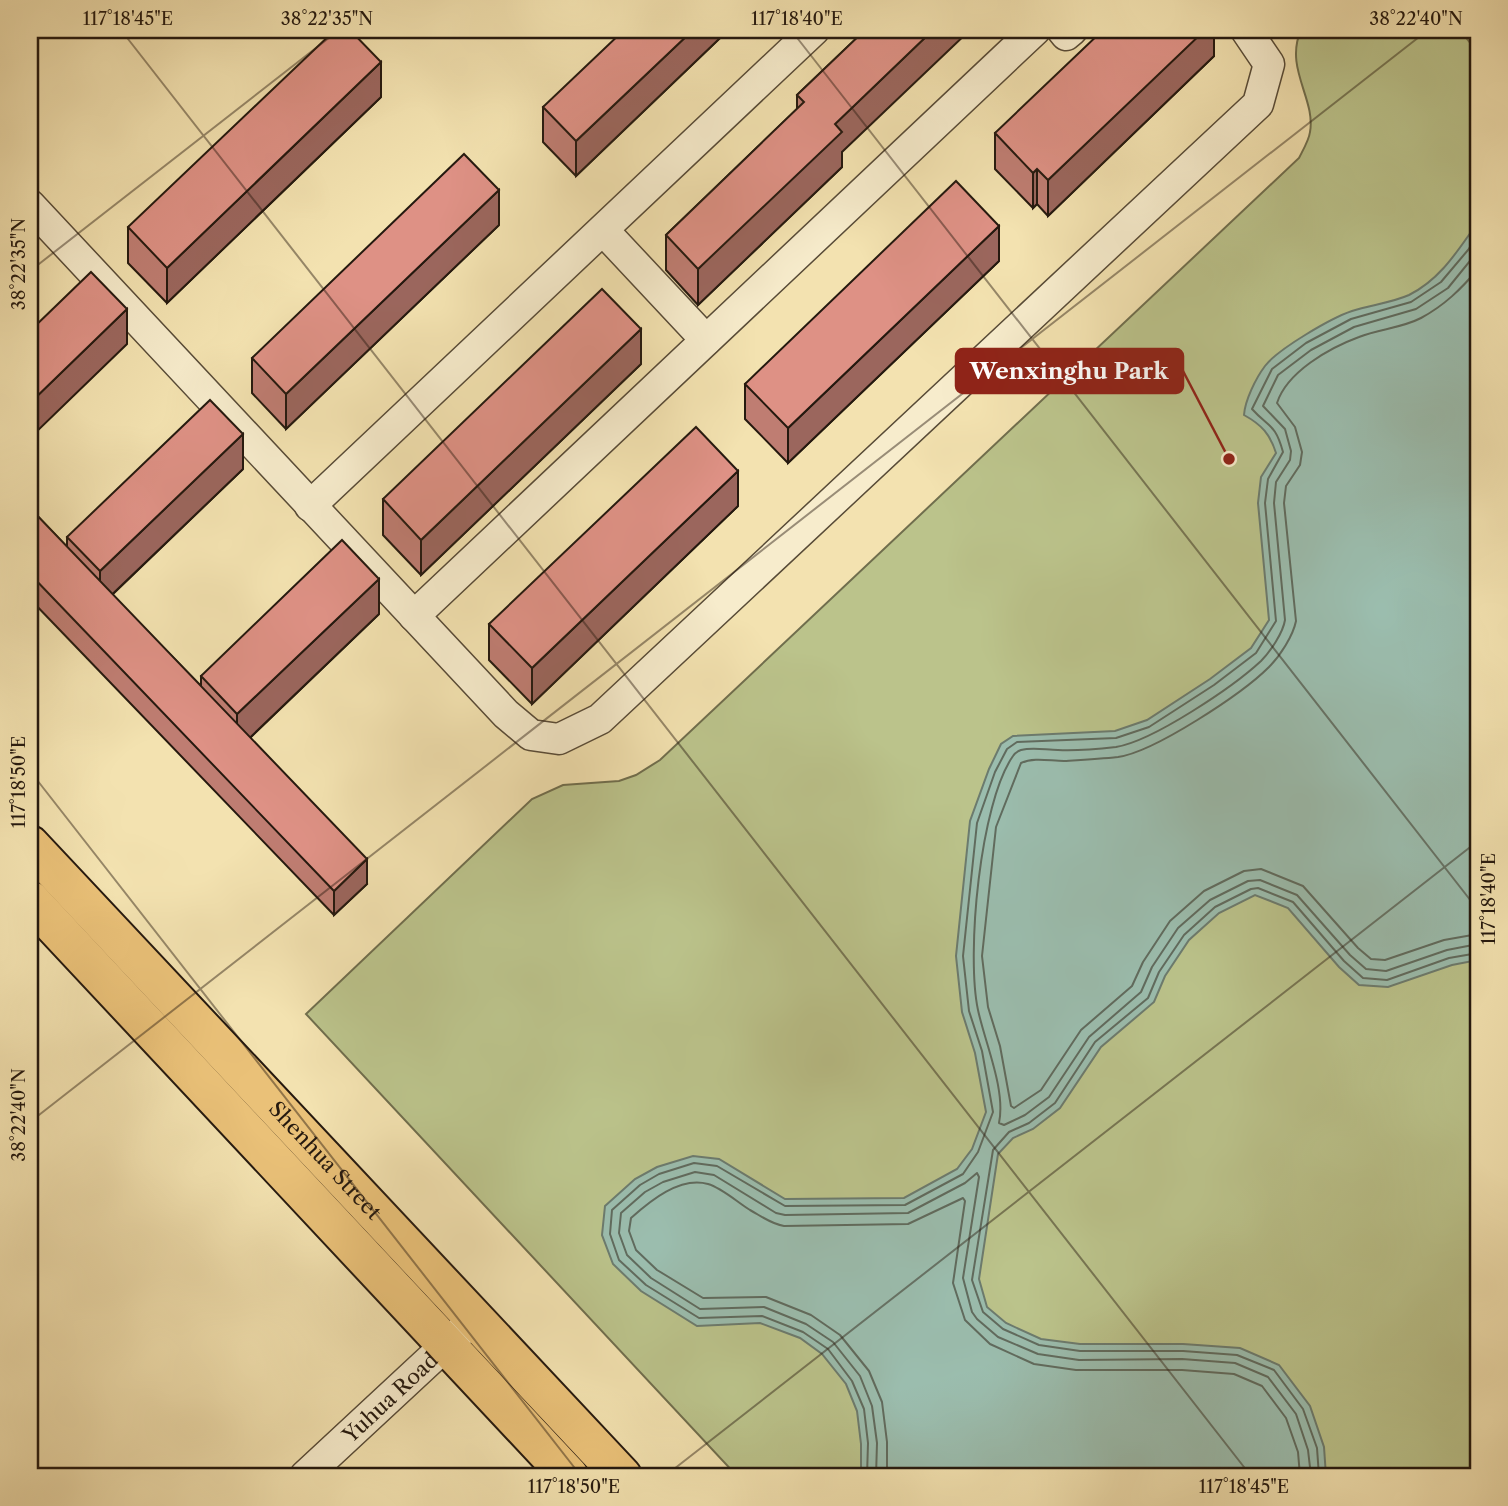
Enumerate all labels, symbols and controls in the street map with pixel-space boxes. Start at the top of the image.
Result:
text: 117°18'45"E [83,8,173,30]
text: 38°22'35"N [281,8,373,30]
text: 117°18'40"E [751,8,843,30]
text: 38°22'40"N [1369,8,1463,30]
text: 38°22'35"N [8,218,30,310]
callout: Wenxinghu Park [956,349,1183,393]
text: Wenxinghu Park [969,357,1169,385]
text: 117°18'50"E [8,736,30,828]
text: 117°18'40"E [1478,853,1500,945]
text: 38°22'40"N [8,1068,30,1162]
street label: Shenhua Street [264,1096,387,1225]
street label: Yuhua Road [337,1347,443,1448]
text: 117°18'50"E [528,1476,620,1498]
text: 117°18'45"E [1199,1476,1289,1498]

